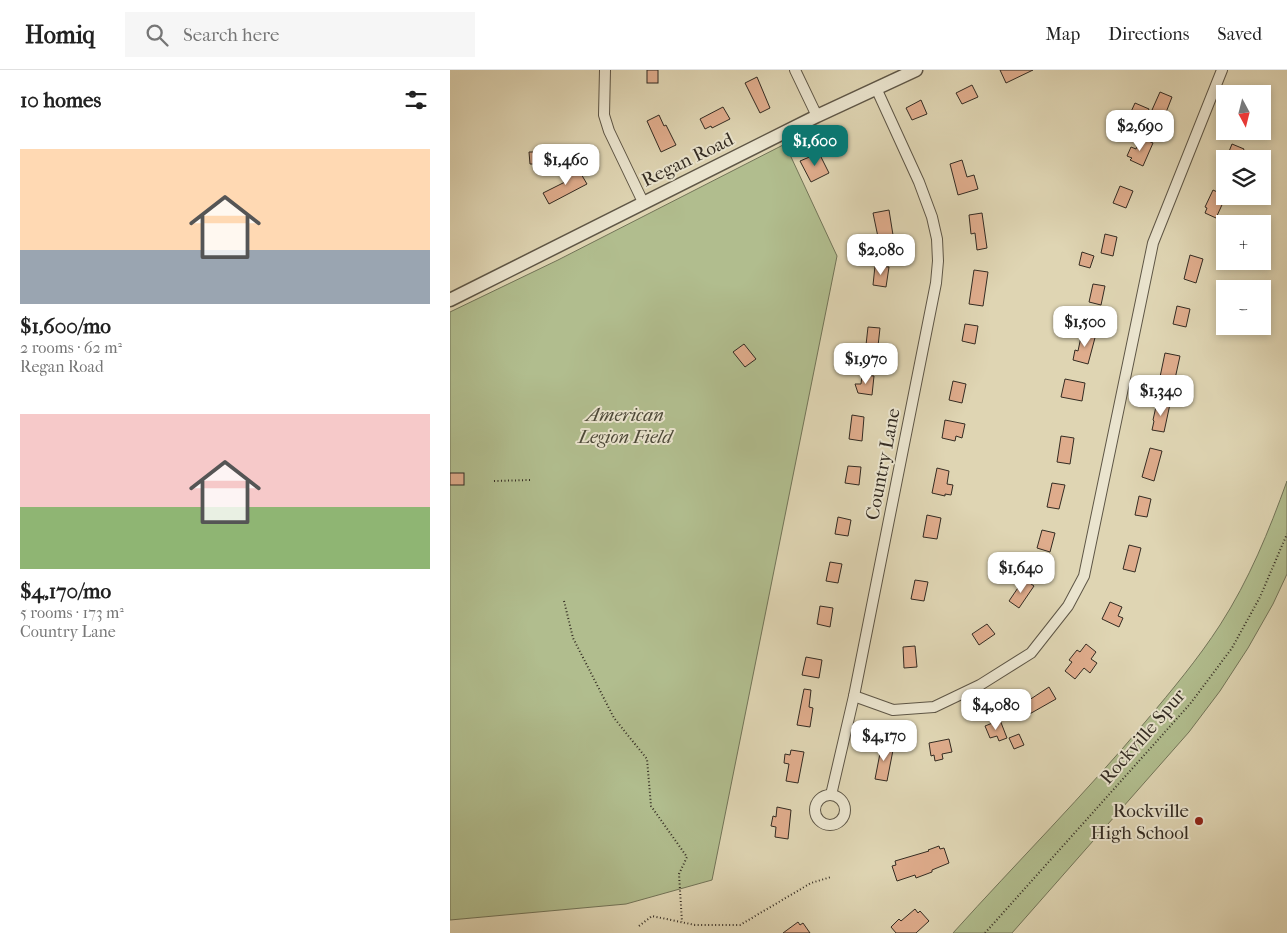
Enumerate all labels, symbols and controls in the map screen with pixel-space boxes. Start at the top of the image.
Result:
search box [125,12,475,57]
text: Homiq [25,21,95,49]
icon: search [143,21,171,49]
text: Search here [183,24,279,46]
text: Map [1046,24,1080,45]
text: Directions [1108,24,1189,45]
text: Saved [1217,24,1262,45]
north arrow [1216,85,1271,140]
map controls [1216,85,1271,335]
icon: filters [402,86,430,114]
text: 10 homes [20,88,101,112]
pin: $2,690 [1099,109,1181,152]
text: $2,690 [1117,116,1163,135]
pin: $1,600 [774,124,856,167]
street label: Regan Road [638,128,737,192]
text: $1,600 [793,131,837,150]
pin: $1,460 [525,144,607,186]
text: $1,460 [543,150,589,169]
button: layers [1216,150,1271,205]
icon: home [180,182,270,272]
button: + [1216,215,1271,270]
pin: $2,080 [840,234,922,276]
text: $2,080 [858,240,904,259]
button: − [1216,280,1271,335]
pin: $1,500 [1044,306,1126,348]
text: $1,500 [1064,312,1106,331]
text: $1,600/mo [20,314,111,338]
text: 2 rooms · 62 m² [20,338,122,357]
pin: $1,970 [825,342,907,385]
text: $1,970 [845,349,887,368]
text: Regan Road [20,357,104,376]
pin: $1,340 [1120,374,1202,417]
text: $1,340 [1140,381,1182,400]
park label: American Legion Field [576,404,674,448]
street label: Country Lane [861,406,905,522]
icon: home [180,447,270,537]
pin: $1,640 [980,552,1062,594]
text: $1,640 [999,558,1043,577]
text: $4,170/mo [20,579,111,603]
text: 5 rooms · 173 m² [20,603,124,622]
text: Country Lane [20,622,116,641]
street label: Rockville Spur [1095,684,1191,789]
pin: $4,080 [955,688,1037,731]
text: $4,080 [972,695,1020,714]
pin: $4,170 [843,720,925,762]
text: $4,170 [862,726,906,745]
place label: Rockville High School [1090,800,1189,844]
marker: Rockville High School [1193,815,1205,827]

